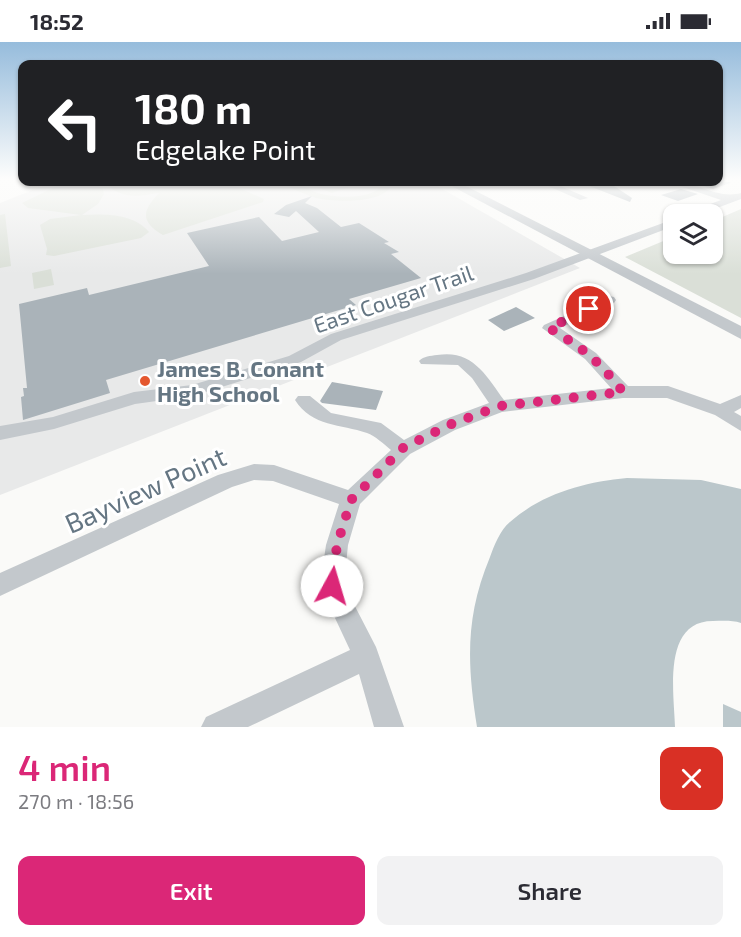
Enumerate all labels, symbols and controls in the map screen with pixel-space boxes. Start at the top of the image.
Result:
text: 18:52 [30,8,84,34]
text: 180 m [135,82,252,132]
icon: left [36,84,114,162]
text: Edgelake Point [135,133,316,165]
map controls [663,204,723,264]
button: layers [663,204,723,264]
street label: East Cougar Trail [310,258,477,337]
pin [563,283,614,334]
icon: arrive [572,292,605,325]
place label: James B. Conant High School [157,355,324,406]
marker: James B. Conant High School [138,374,152,388]
street label: Bayview Point [60,439,231,540]
position arrow [300,554,364,618]
text: 4 min [18,745,111,788]
button: close [660,747,723,810]
text: 270 m · 18:56 [18,789,134,813]
button: Exit [18,856,365,925]
button: Share [377,856,723,925]

